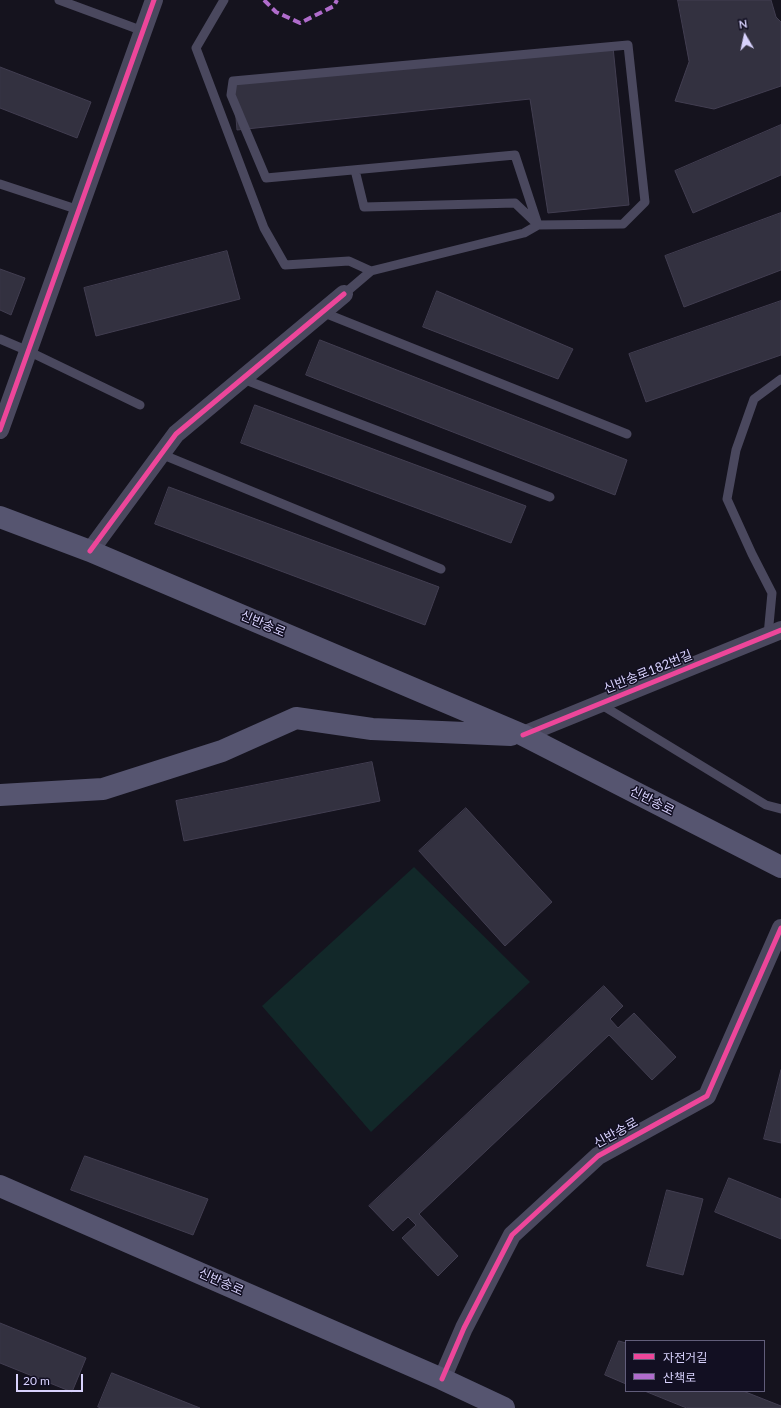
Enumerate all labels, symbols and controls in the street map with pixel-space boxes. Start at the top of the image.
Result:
north arrow [725,16,765,56]
text: N [738,17,748,31]
street label: 신반송로 [238,607,288,641]
street label: 신반송로182번길 [601,647,695,697]
street label: 신반송로 [627,783,677,819]
street label: 신반송로 [591,1115,641,1151]
street label: 신반송로 [196,1265,246,1299]
legend [625,1340,765,1392]
text: 자전거길 [663,1350,707,1365]
scale bar [18,1366,85,1392]
text: 산책로 [663,1370,696,1385]
text: 20 m [23,1373,50,1388]

